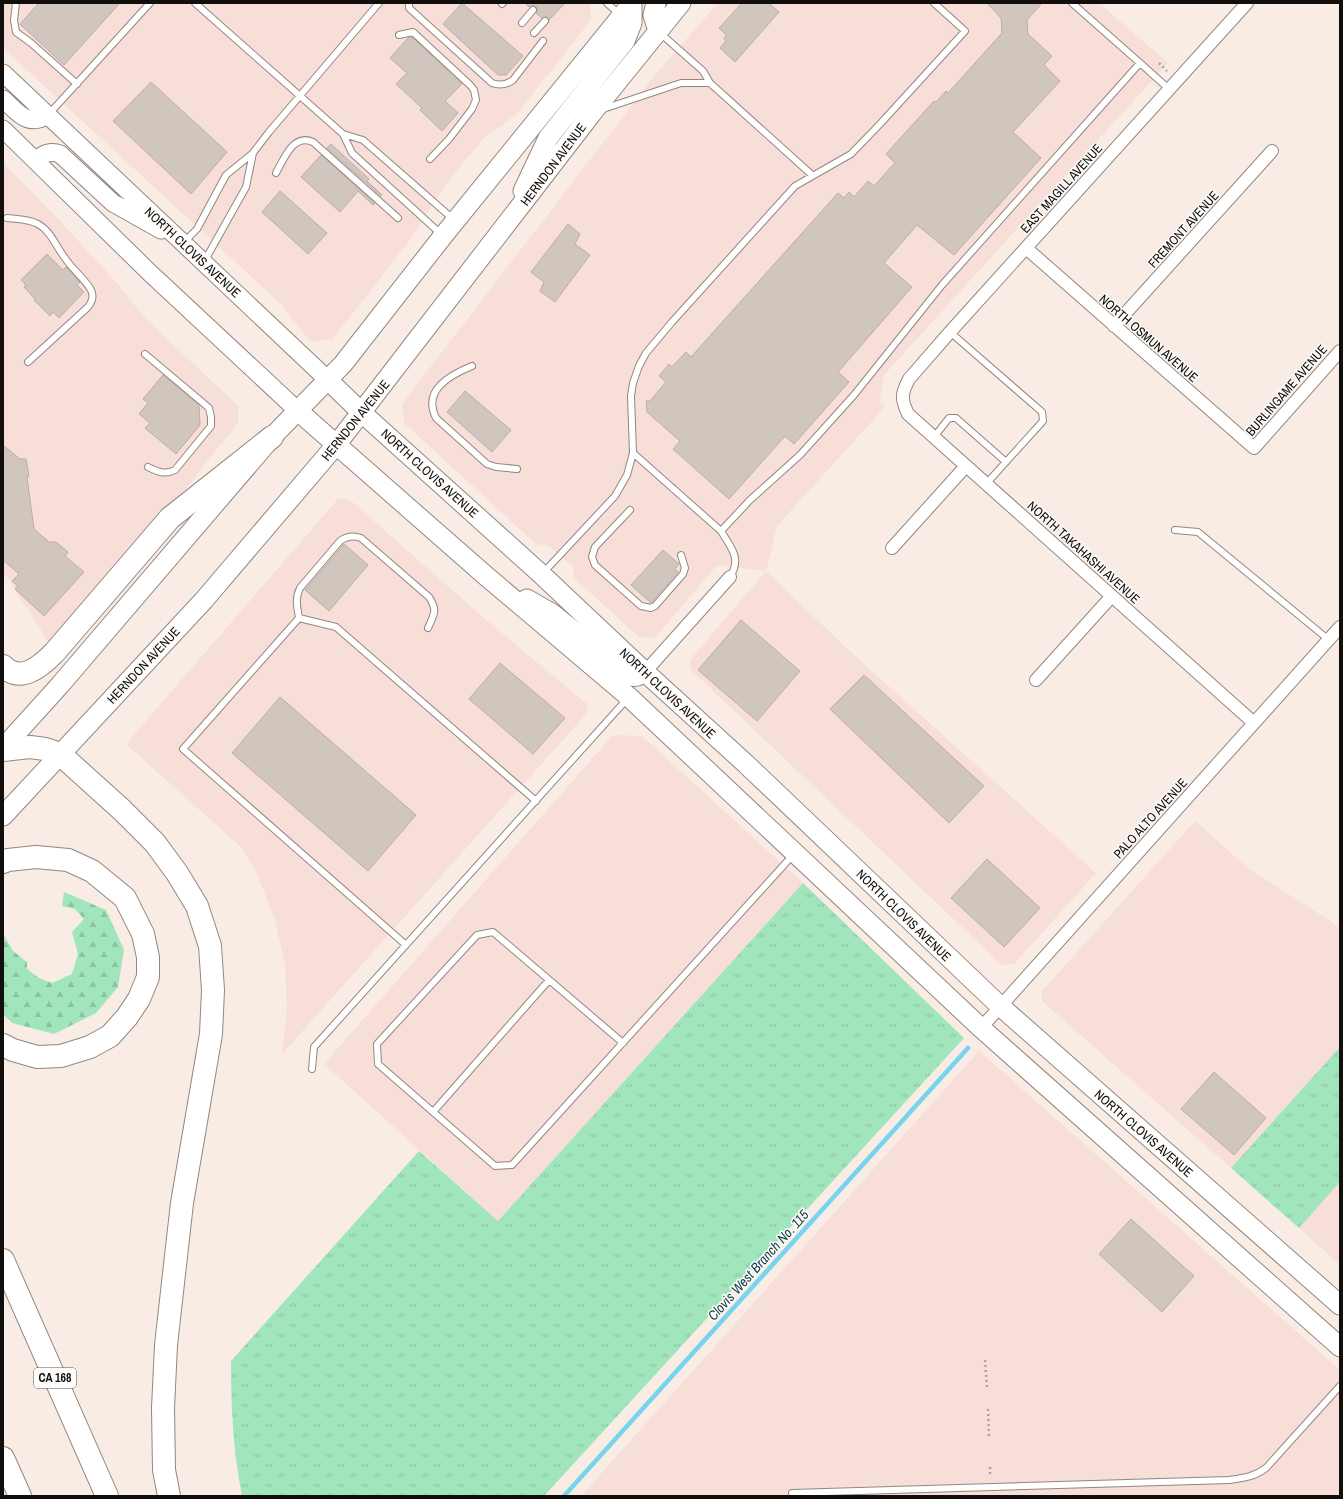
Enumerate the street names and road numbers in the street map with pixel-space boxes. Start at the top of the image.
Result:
street label: HERNDON AVENUE [517,120,590,209]
street label: EAST MAGILL AVENUE [1017,140,1106,237]
street label: FREMONT AVENUE [1144,187,1222,271]
street label: NORTH CLOVIS AVENUE [141,203,244,301]
street label: NORTH OSMUN AVENUE [1096,291,1202,386]
street label: BURLINGAME AVENUE [1242,341,1331,440]
street label: HERNDON AVENUE [318,376,393,464]
street label: NORTH CLOVIS AVENUE [377,425,482,522]
street label: NORTH TAKAHASHI AVENUE [1024,497,1143,607]
street label: HERNDON AVENUE [103,623,183,707]
street label: NORTH CLOVIS AVENUE [616,644,719,742]
street label: PALO ALTO AVENUE [1110,775,1191,862]
street label: NORTH CLOVIS AVENUE [853,866,955,965]
street label: NORTH CLOVIS AVENUE [1091,1086,1197,1181]
road number: CA 168 [34,1368,76,1388]

